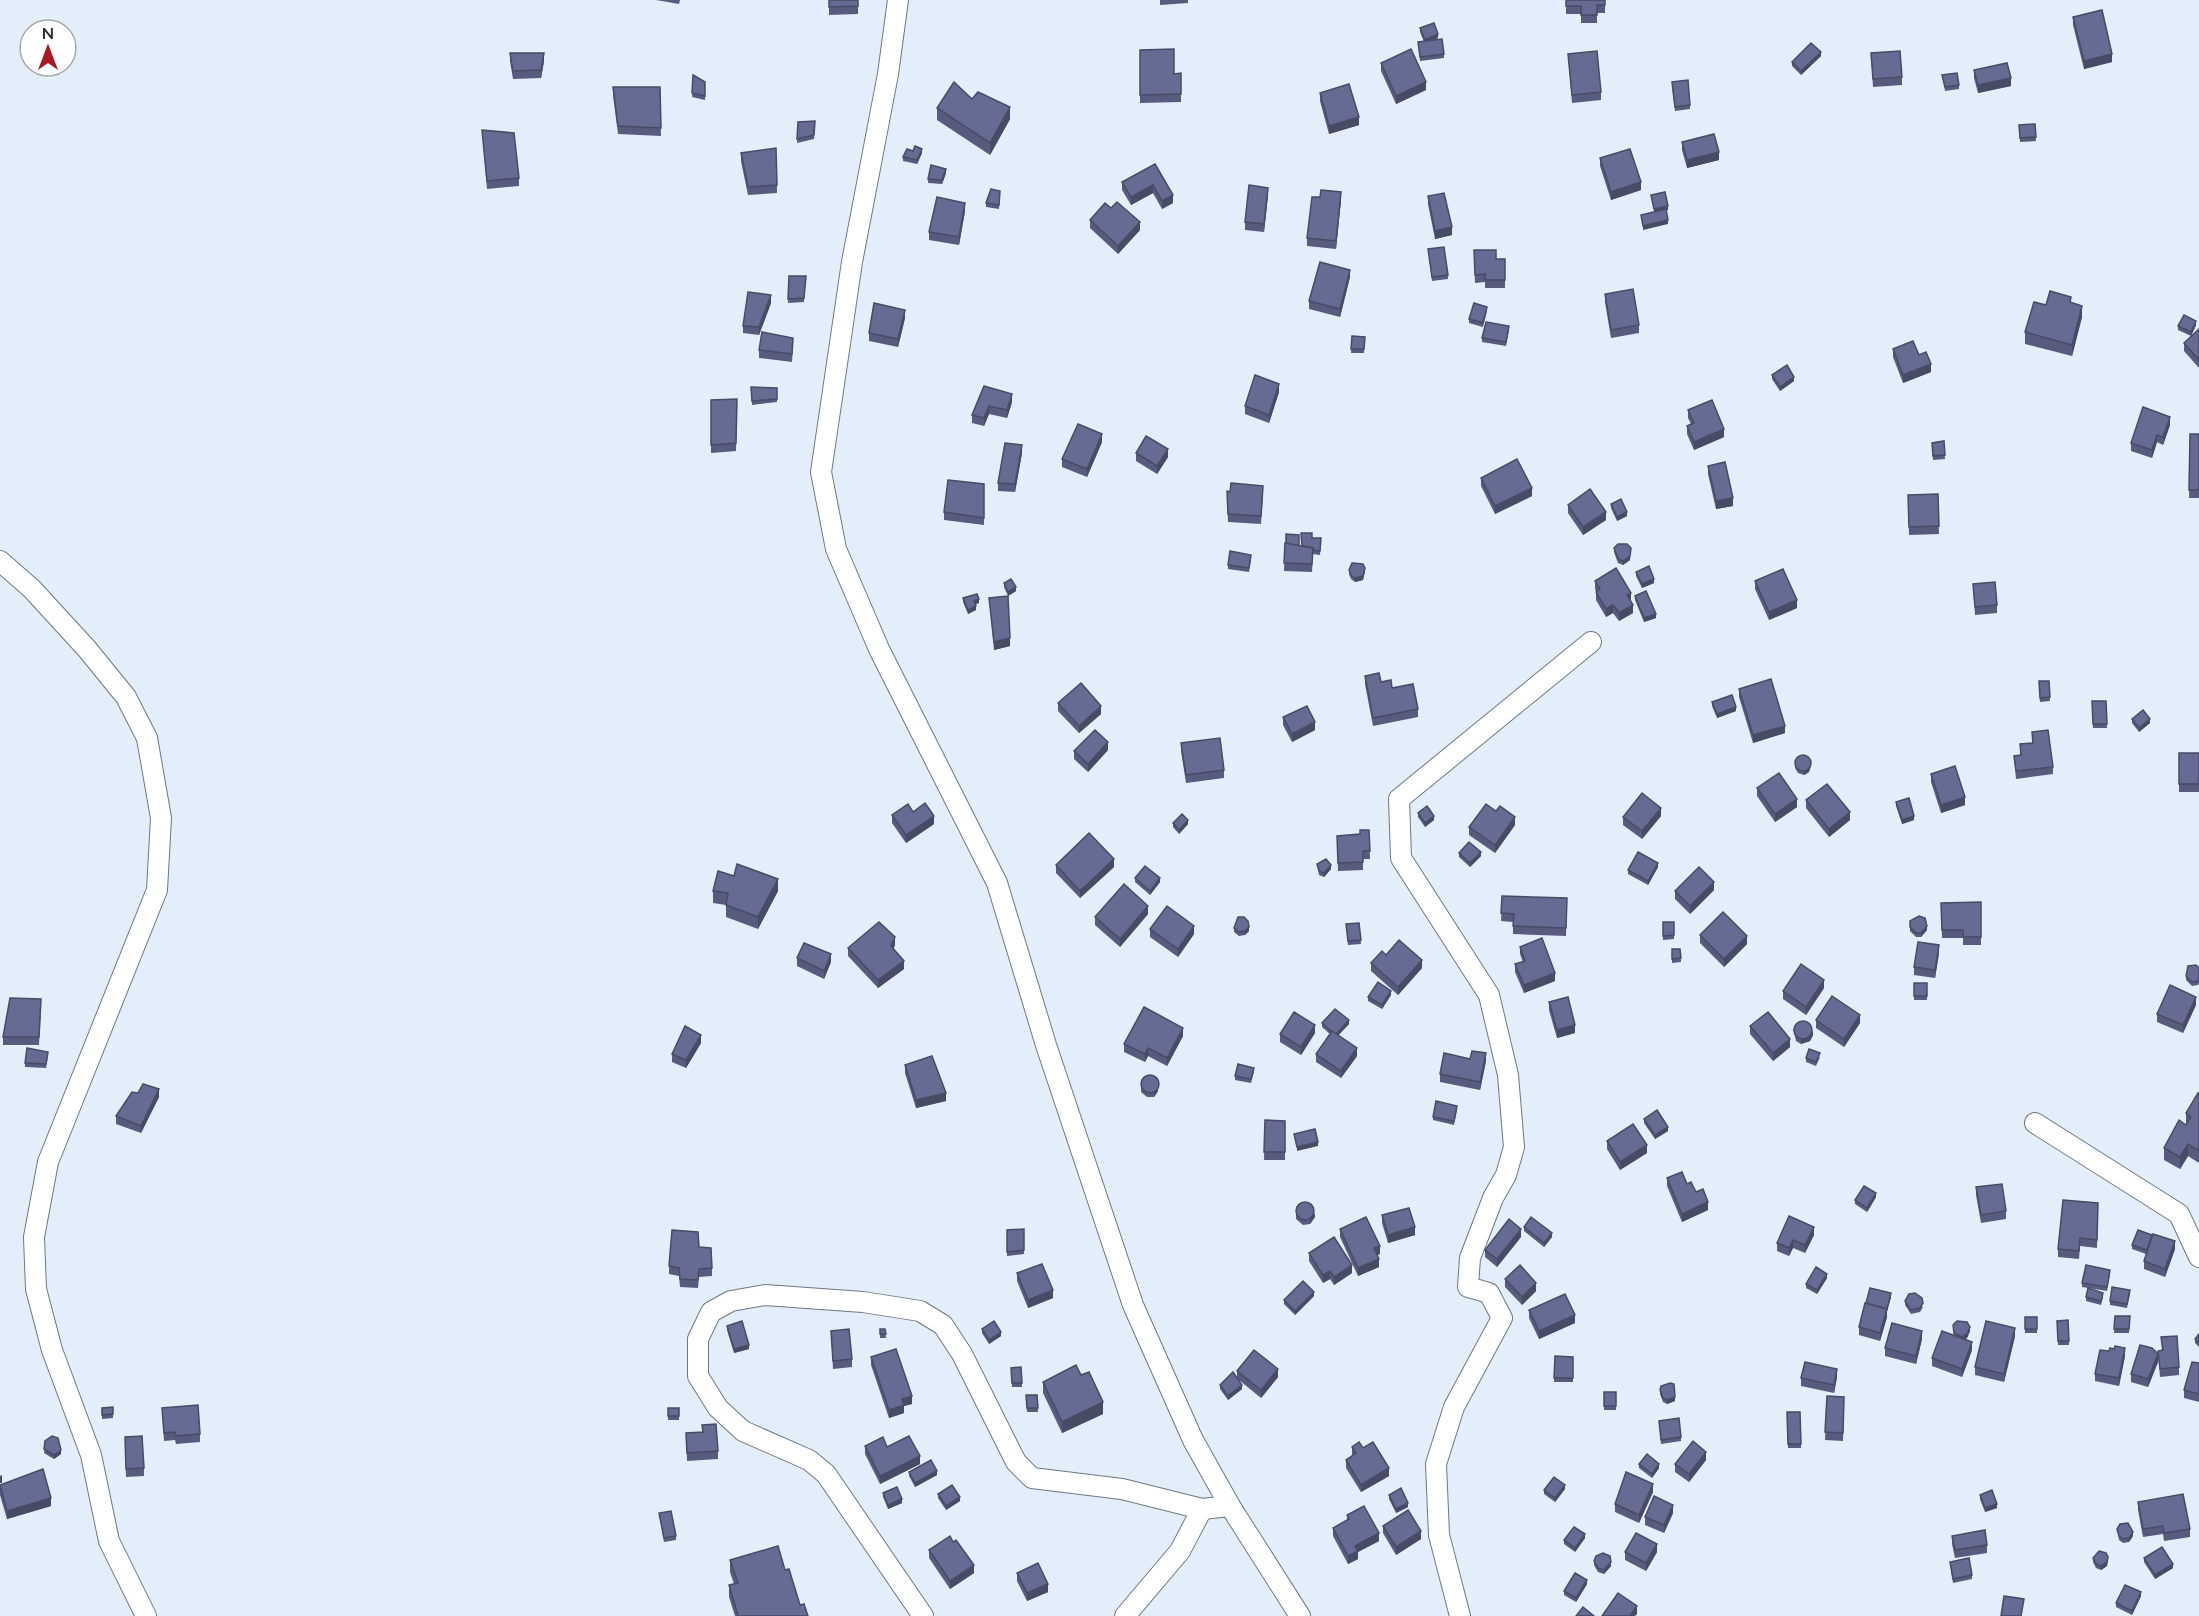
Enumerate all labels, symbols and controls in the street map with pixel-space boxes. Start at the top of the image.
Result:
north arrow [18,18,78,78]
text: N [42,23,54,42]

